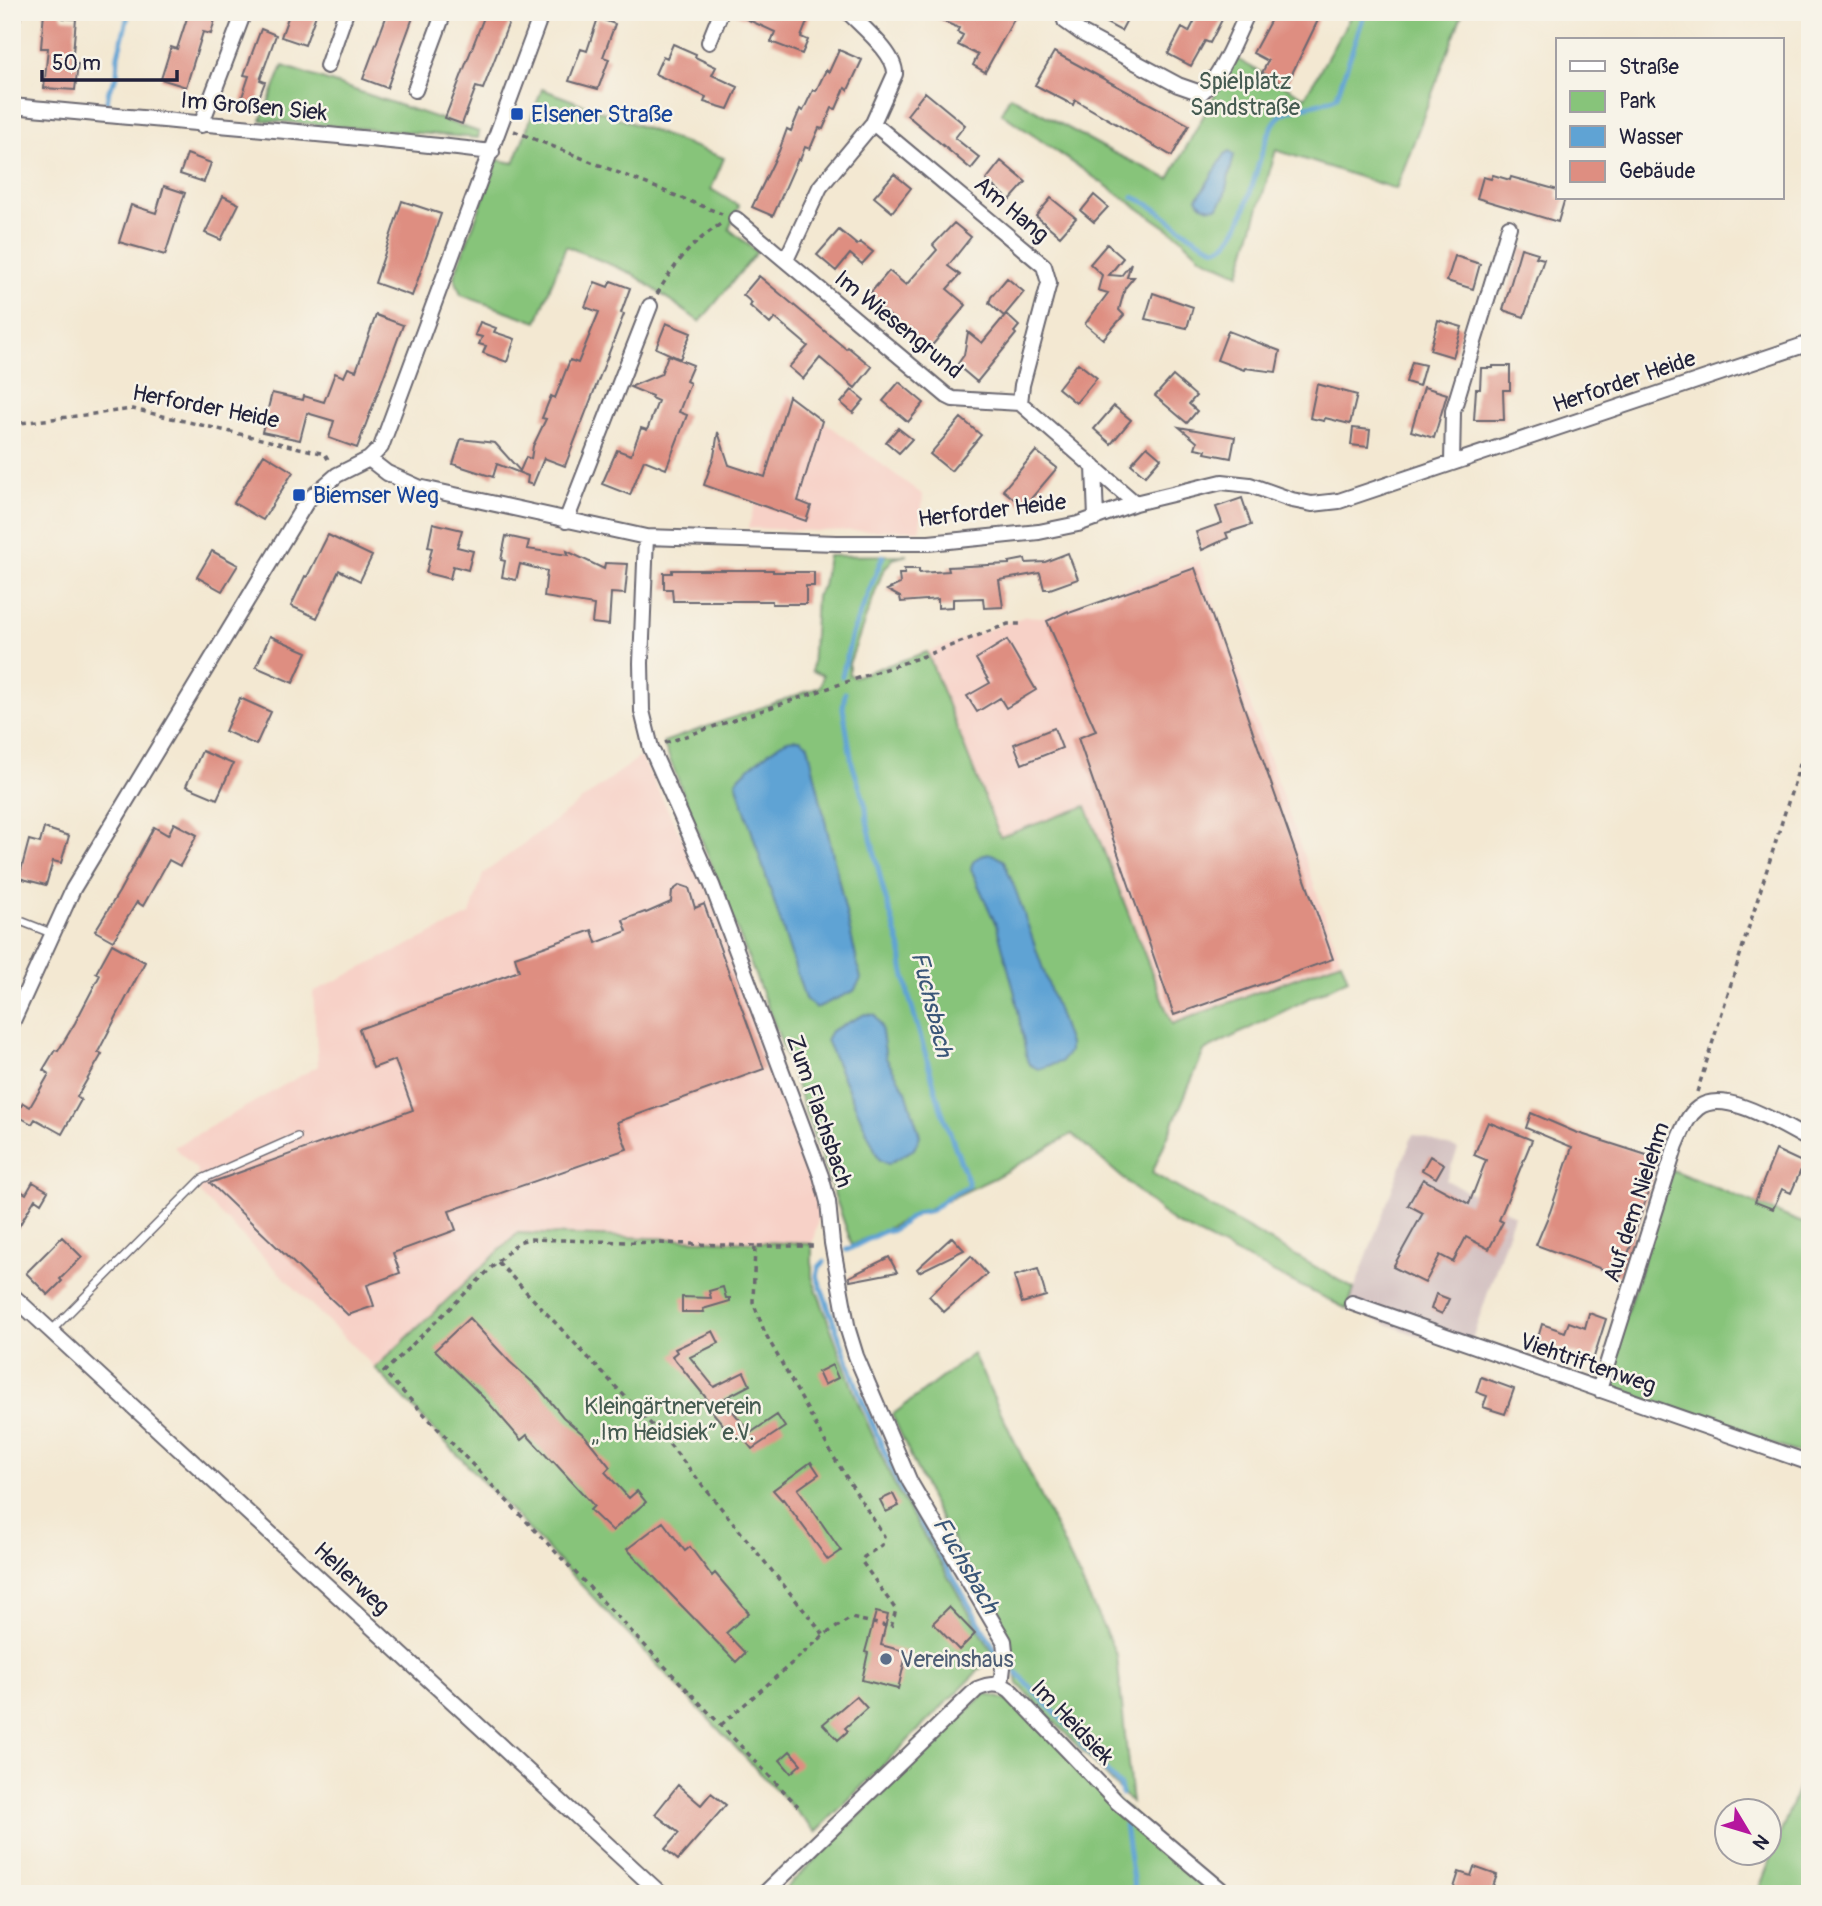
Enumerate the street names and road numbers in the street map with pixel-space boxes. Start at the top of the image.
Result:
street label: Im Großen Siek [179,86,329,127]
street label: Am Hang [968,170,1055,249]
street label: Im Wiesengrund [829,264,969,385]
street label: Herforder Heide [1549,343,1700,419]
street label: Herforder Heide [130,378,283,435]
street label: Herforder Heide [916,487,1069,534]
street label: Zum Flachsbach [780,1031,859,1191]
street label: Auf dem Nielehm [1597,1118,1676,1286]
street label: Viehtriftenweg [1516,1327,1660,1400]
street label: Hellerweg [307,1536,396,1621]
street label: Im Heidsiek [1025,1674,1121,1771]

